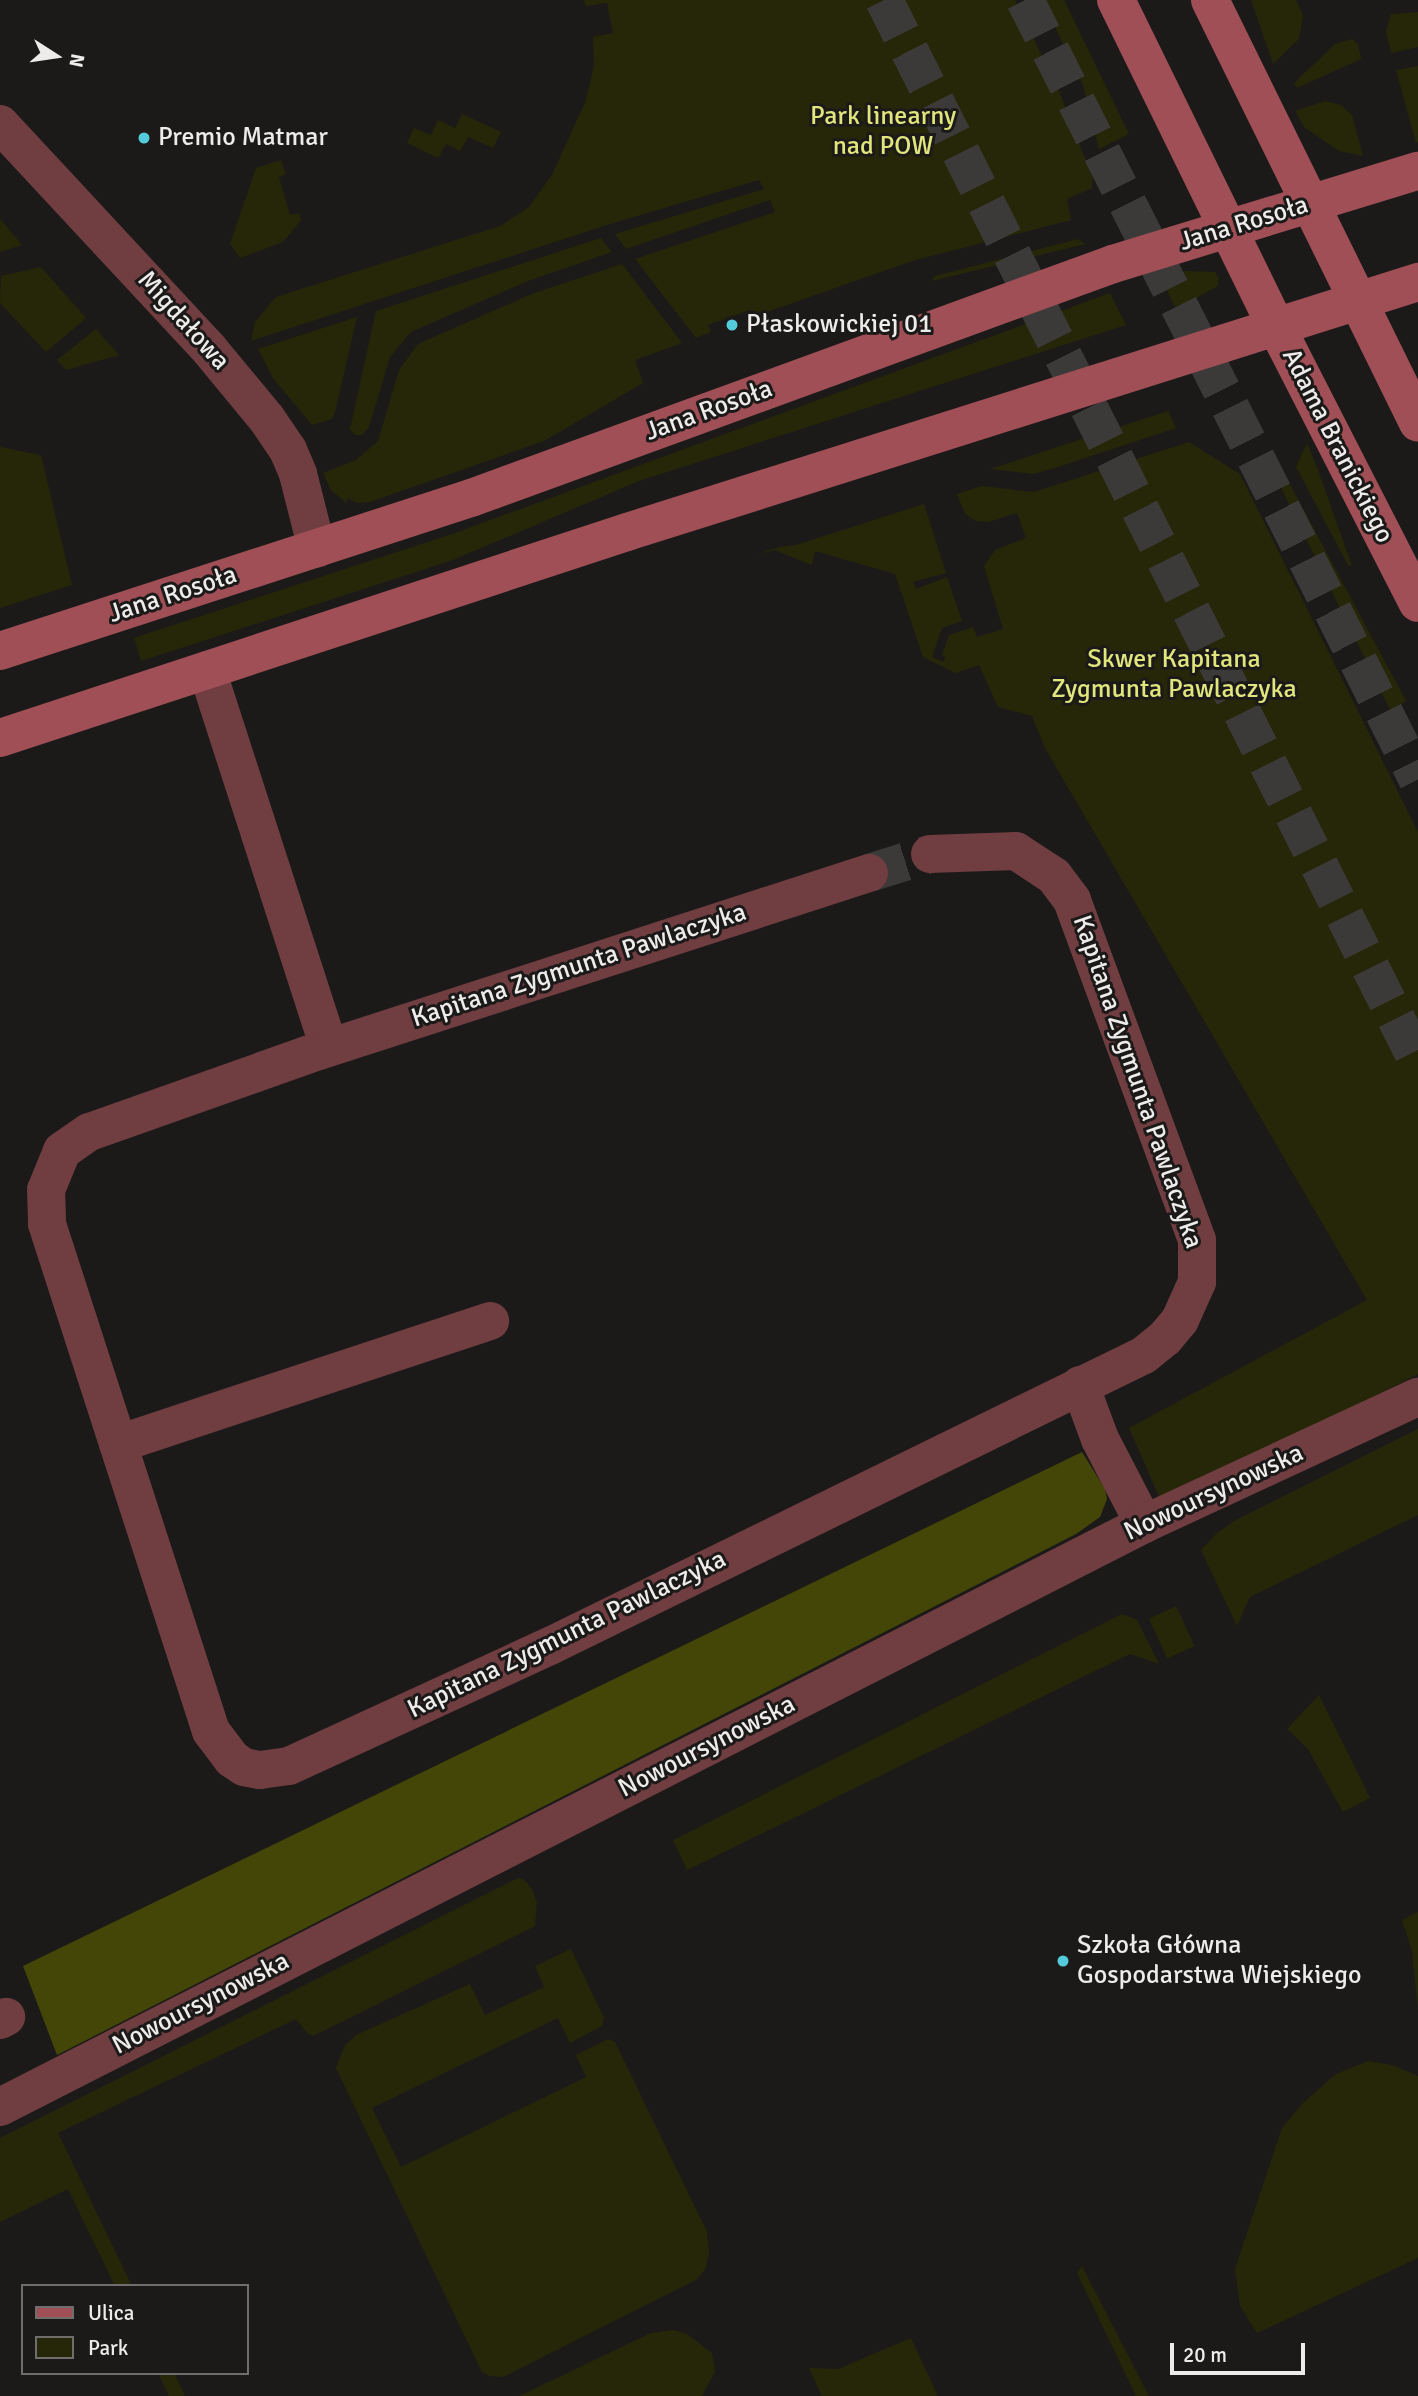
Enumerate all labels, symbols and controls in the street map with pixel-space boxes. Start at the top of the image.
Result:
north arrow [21,21,91,91]
text: N [63,51,90,69]
park label: Park linearny nad POW [810,101,956,162]
place label: Premio Matmar [158,122,328,154]
marker: Premio Matmar [136,130,152,146]
street label: Jana Rosoła [1176,190,1312,258]
street label: Migdałowa [130,265,236,377]
place label: Płaskowickiej 01 [746,309,932,341]
marker: Płaskowickiej 01 [724,317,740,333]
street label: Adama Branickiego [1275,344,1399,548]
street label: Jana Rosoła [641,374,777,448]
street label: Jana Rosoła [105,560,241,630]
park label: Skwer Kapitana Zygmunta Pawlaczyka [1051,644,1297,706]
street label: Kapitana Zygmunta Pawlaczyka [408,897,750,1035]
street label: Kapitana Zygmunta Pawlaczyka [1065,911,1209,1253]
street label: Nowoursynowska [1119,1438,1309,1548]
street label: Kapitana Zygmunta Pawlaczyka [403,1544,731,1726]
street label: Nowoursynowska [613,1689,801,1805]
place label: Szkoła Główna Gospodarstwa Wiejskiego [1077,1930,1361,1992]
street label: Nowoursynowska [107,1946,295,2062]
marker: Szkoła Główna Gospodarstwa Wiejskiego [1055,1953,1071,1969]
legend [21,2284,248,2375]
text: Ulica [88,2300,134,2326]
scale bar [1173,2330,1308,2374]
text: Park [88,2335,128,2361]
text: 20 m [1183,2342,1227,2368]

